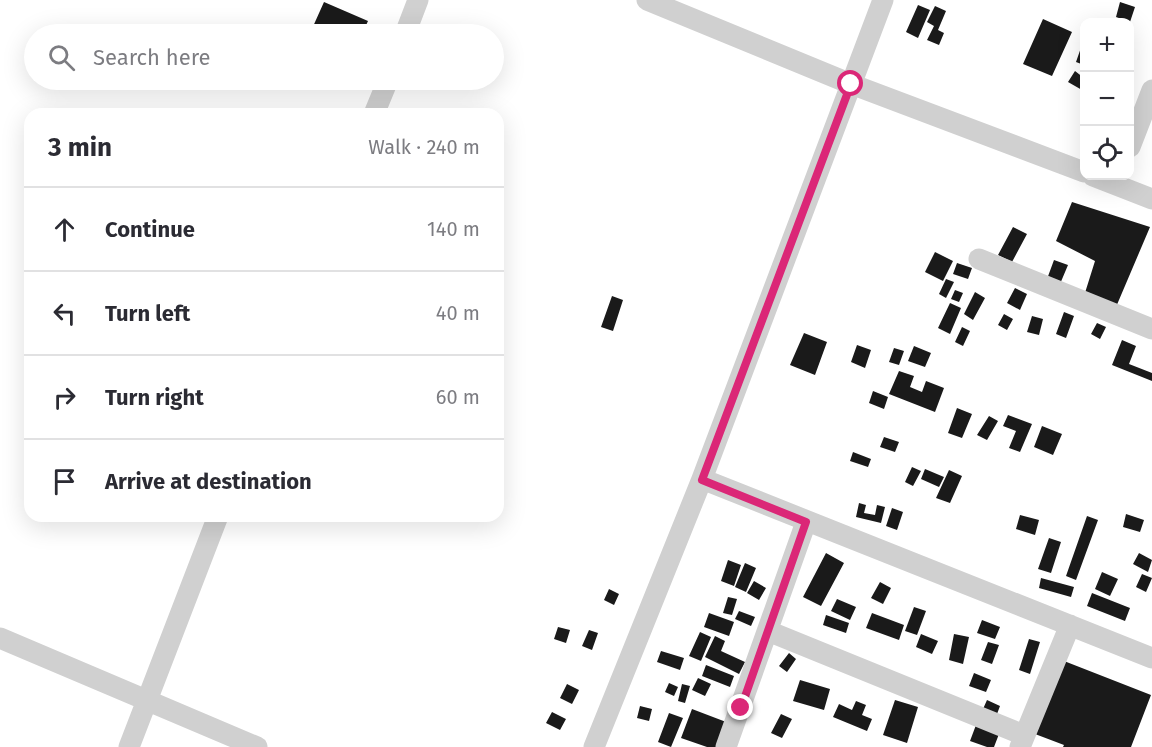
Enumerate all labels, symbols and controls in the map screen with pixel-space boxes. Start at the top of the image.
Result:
map controls [1080,18,1134,180]
button: + [1080,18,1134,72]
search box [24,24,504,90]
icon: search [45,41,78,74]
text: Search here [93,44,211,71]
route start [837,70,863,96]
button: − [1080,72,1134,126]
button: locate [1080,126,1134,180]
text: 3 min [48,132,112,163]
text: Walk · 240 m [368,135,480,159]
icon: ahead [48,213,81,246]
text: Continue [105,216,195,243]
text: 140 m [427,217,480,241]
icon: left [48,297,81,330]
text: Turn left [105,300,190,327]
text: 40 m [436,301,480,325]
icon: right [48,381,81,414]
text: Turn right [105,384,204,411]
text: 60 m [436,385,480,409]
icon: arrive [48,465,81,498]
text: Arrive at destination [105,468,312,495]
route end [727,694,753,720]

